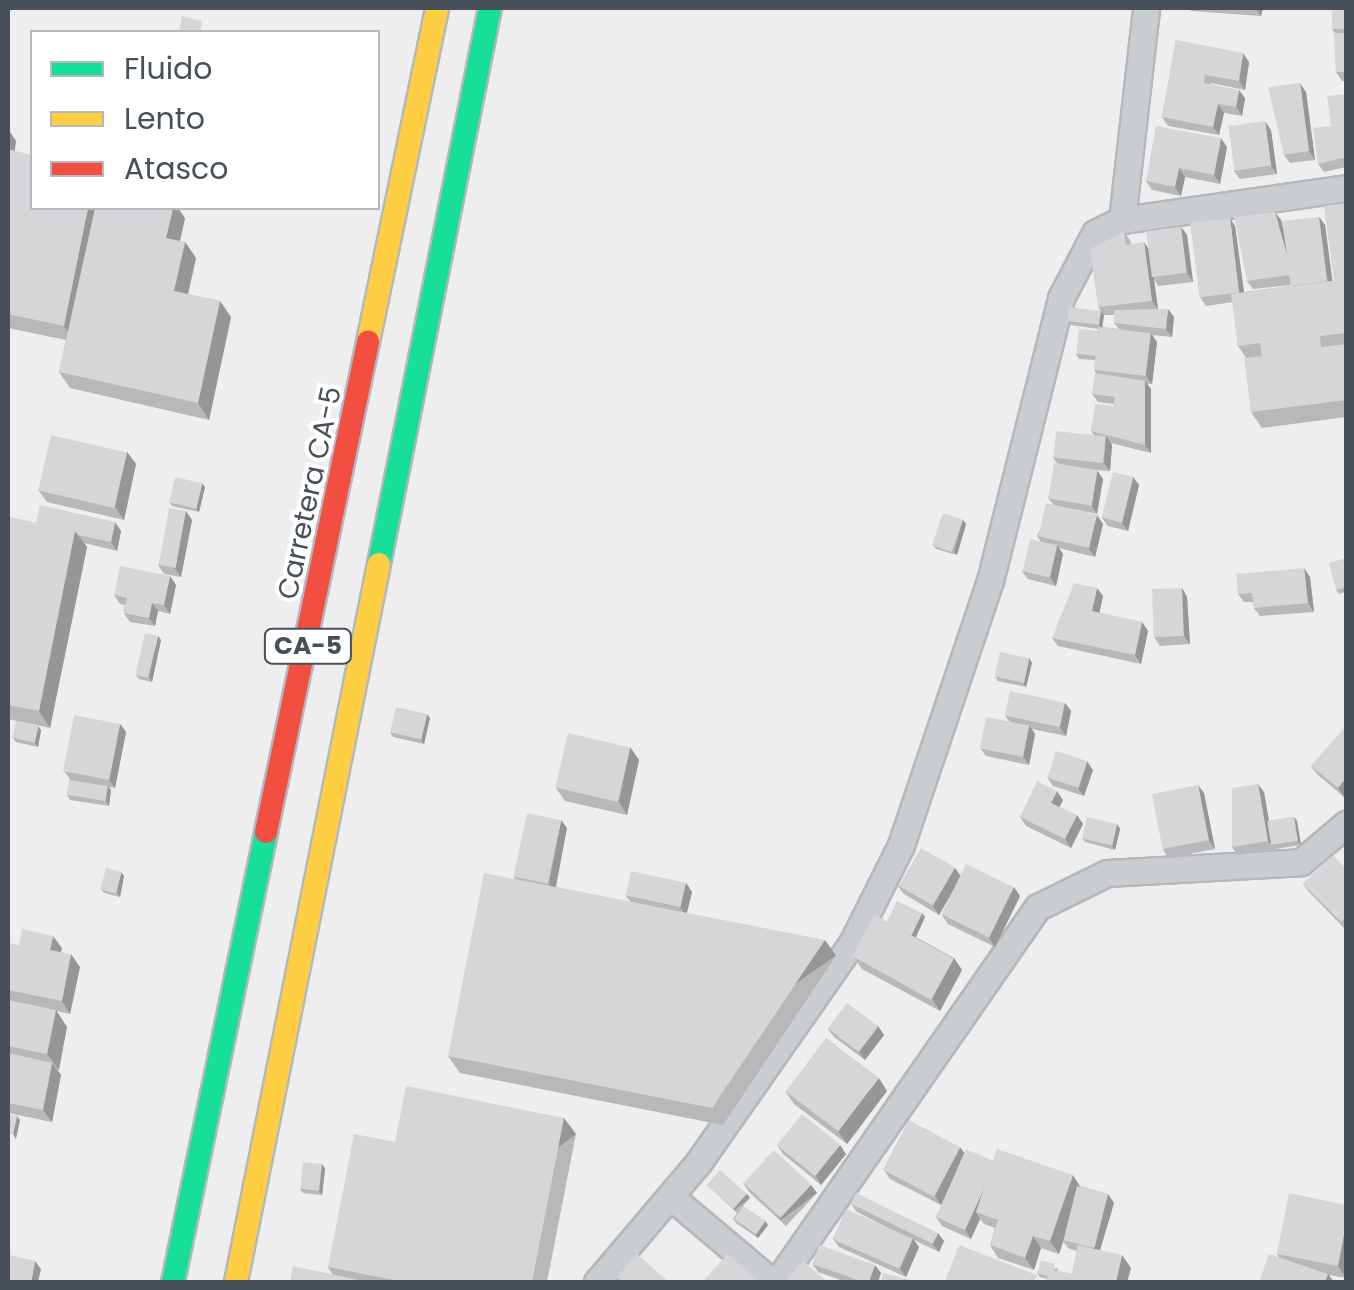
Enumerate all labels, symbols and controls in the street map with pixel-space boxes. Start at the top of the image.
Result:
legend [30,30,380,210]
text: Fluido [124,47,213,90]
text: Lento [124,97,205,140]
text: Atasco [124,147,229,190]
street label: Carretera CA-5 [271,384,349,602]
road number: CA-5 [263,626,353,666]

